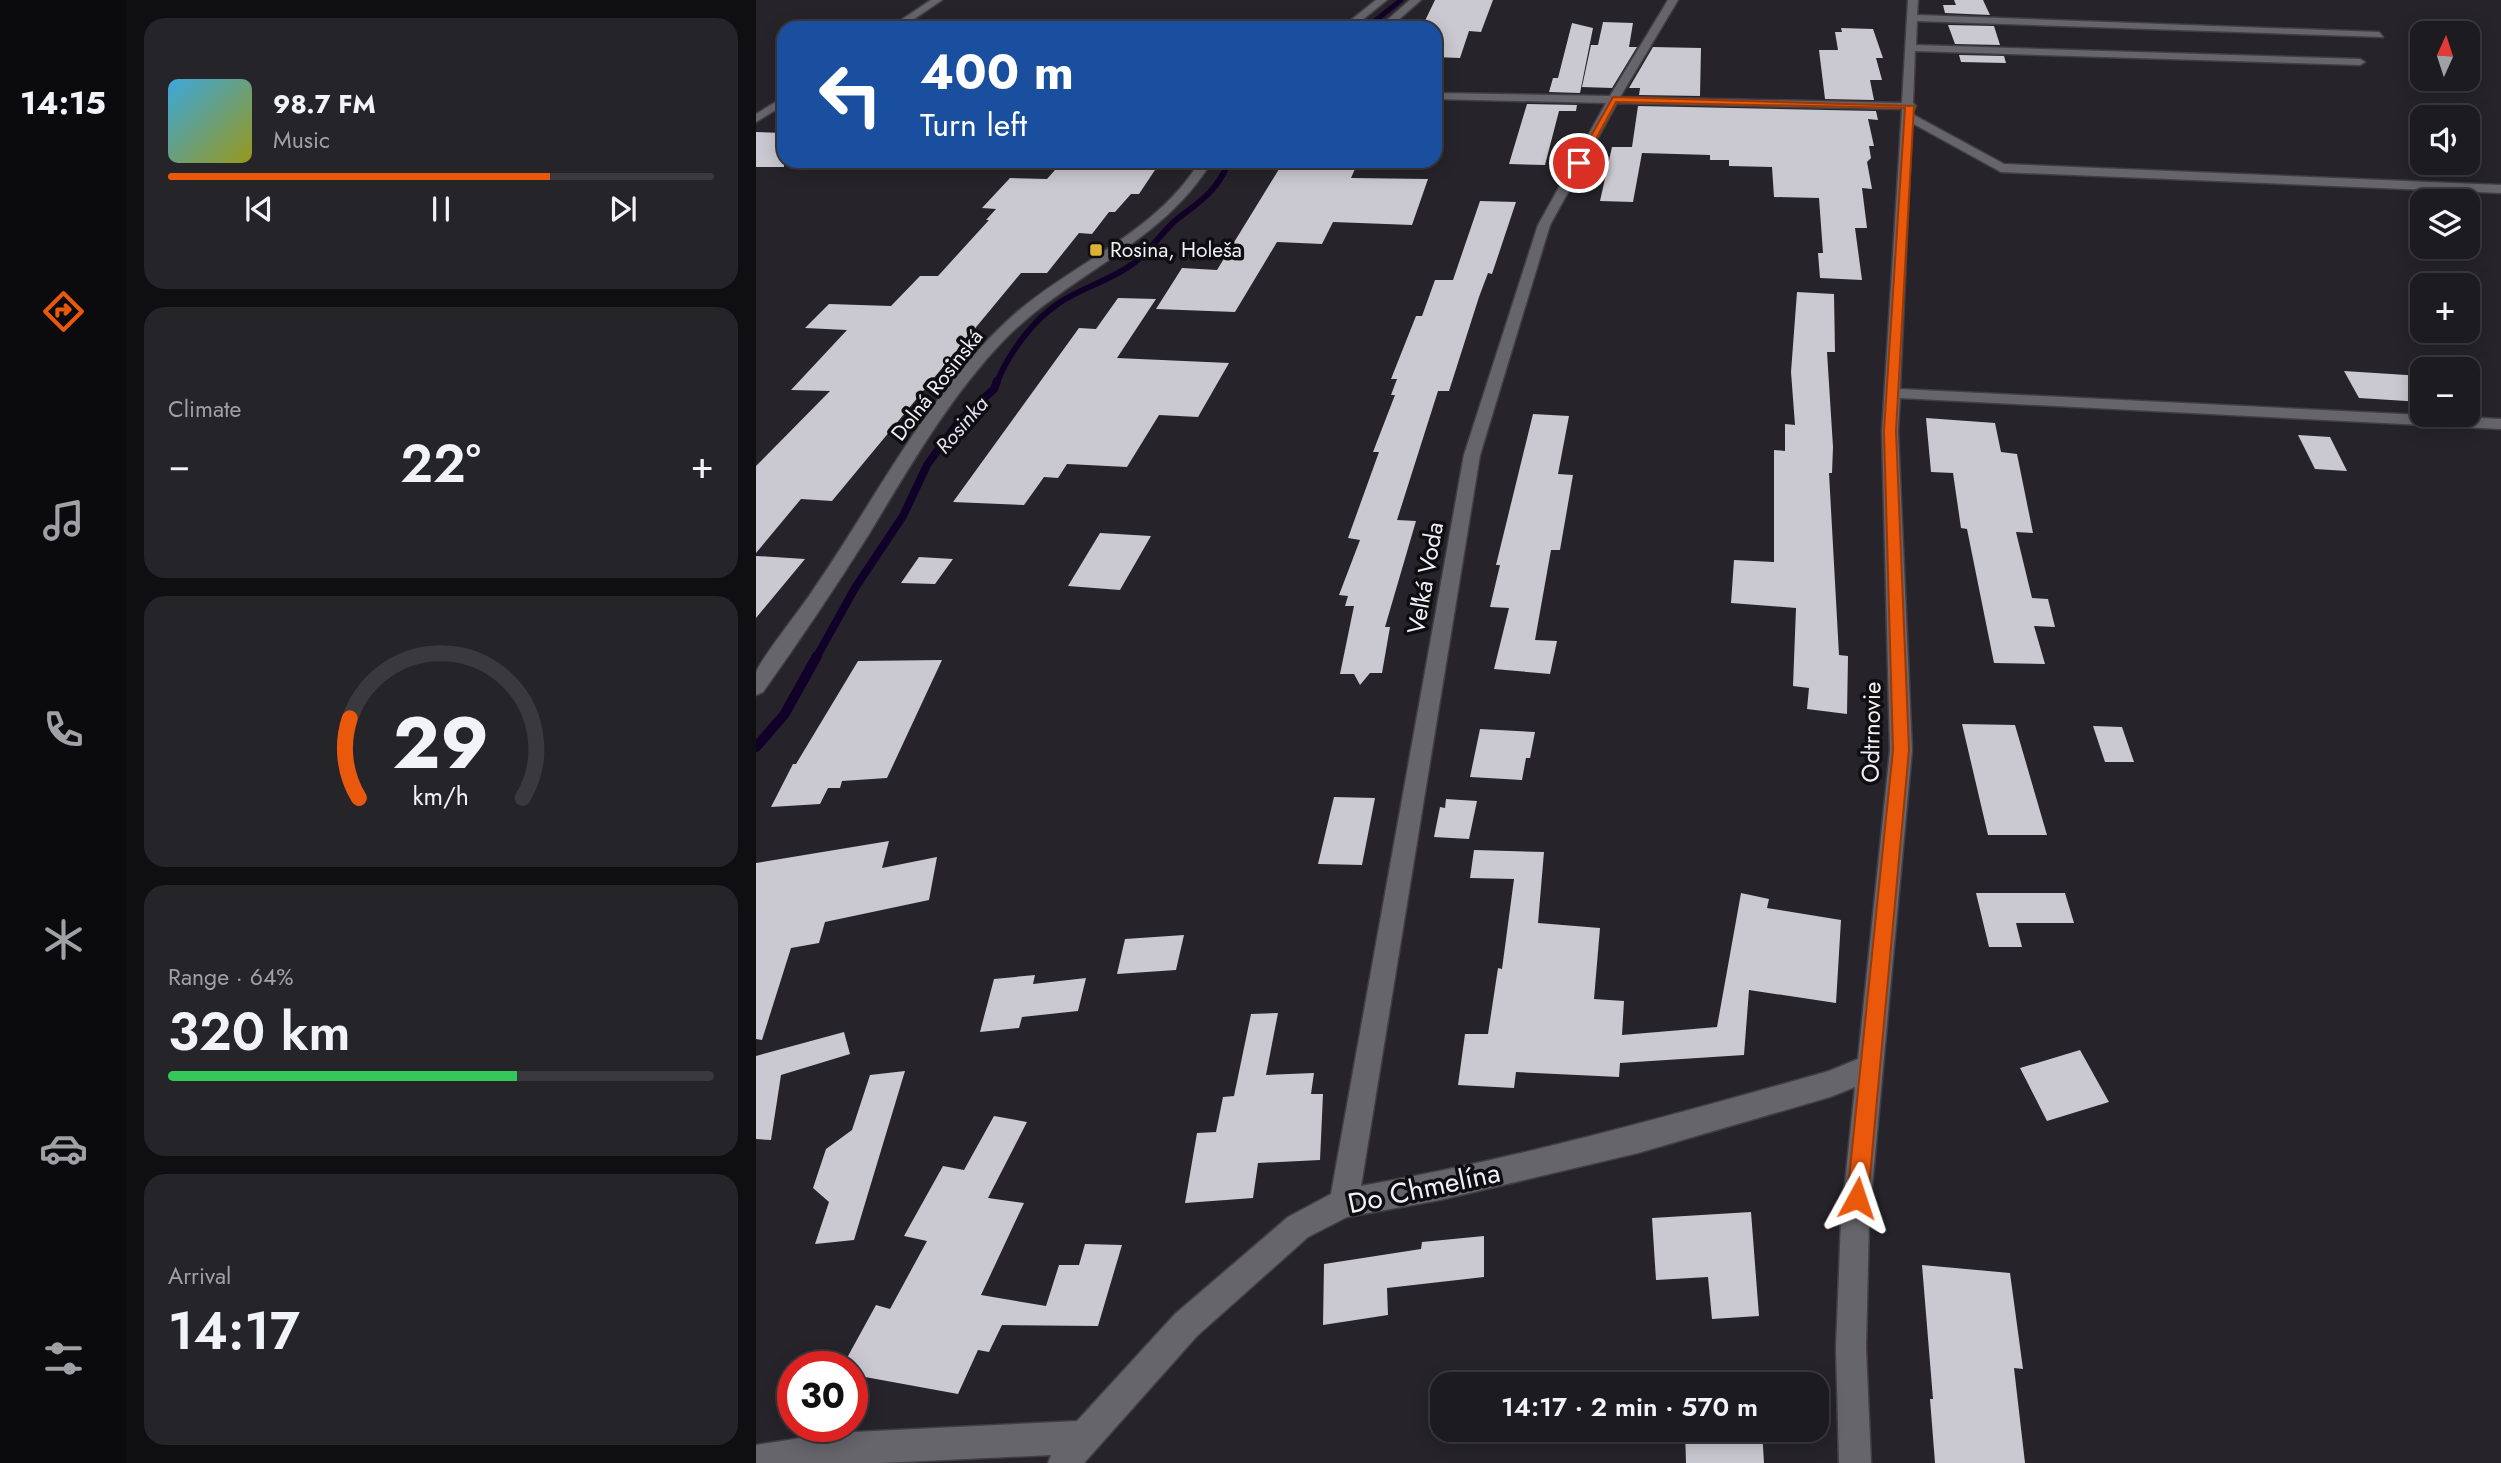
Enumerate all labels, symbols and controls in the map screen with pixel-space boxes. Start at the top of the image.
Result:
north arrow [2410,21,2480,91]
map controls [2410,21,2480,427]
text: 400 m [920,37,1074,107]
icon: left [805,49,896,140]
text: 14:15 [20,80,106,126]
text: 98.7 FM [273,85,376,123]
text: Turn left [920,102,1027,148]
button: sound [2410,105,2480,175]
text: Music [273,123,330,157]
pin [1549,133,1609,193]
icon: arrive [1560,144,1598,182]
button: layers [2410,189,2480,259]
icon: previous [240,190,278,228]
icon: pause [422,190,460,228]
icon: next [604,190,642,228]
place label: Rosina, Holeša [1110,235,1242,265]
marker: Rosina, Holeša [1088,242,1104,258]
button: + [2410,273,2480,343]
icon: directions [39,287,88,336]
street label: Dolná Rosinská [884,323,990,447]
button: − [2410,357,2480,427]
water label: Rosinka [929,389,996,460]
text: Climate [168,392,241,426]
text: 22° [400,426,481,502]
text: − [168,437,190,492]
text: + [691,437,714,492]
icon: music [39,496,88,545]
street label: Veľká Voda [1398,519,1452,637]
street label: Odtrnovie [1853,681,1889,783]
text: 29 [393,690,489,795]
icon: phone [39,705,88,754]
text: km/h [413,777,469,813]
icon: climate [39,915,88,964]
text: Range · 64% [168,960,294,994]
text: 320 km [168,994,351,1070]
icon: car [39,1124,88,1173]
street label: Do Chmelína [1344,1152,1504,1224]
position arrow [1820,1161,1894,1235]
text: Arrival [168,1259,231,1293]
text: 14:17 [168,1293,300,1369]
icon: filters [39,1334,88,1383]
speed limit sign: 30 [777,1351,868,1442]
text: 14:17 · 2 min · 570 m [1501,1388,1758,1426]

